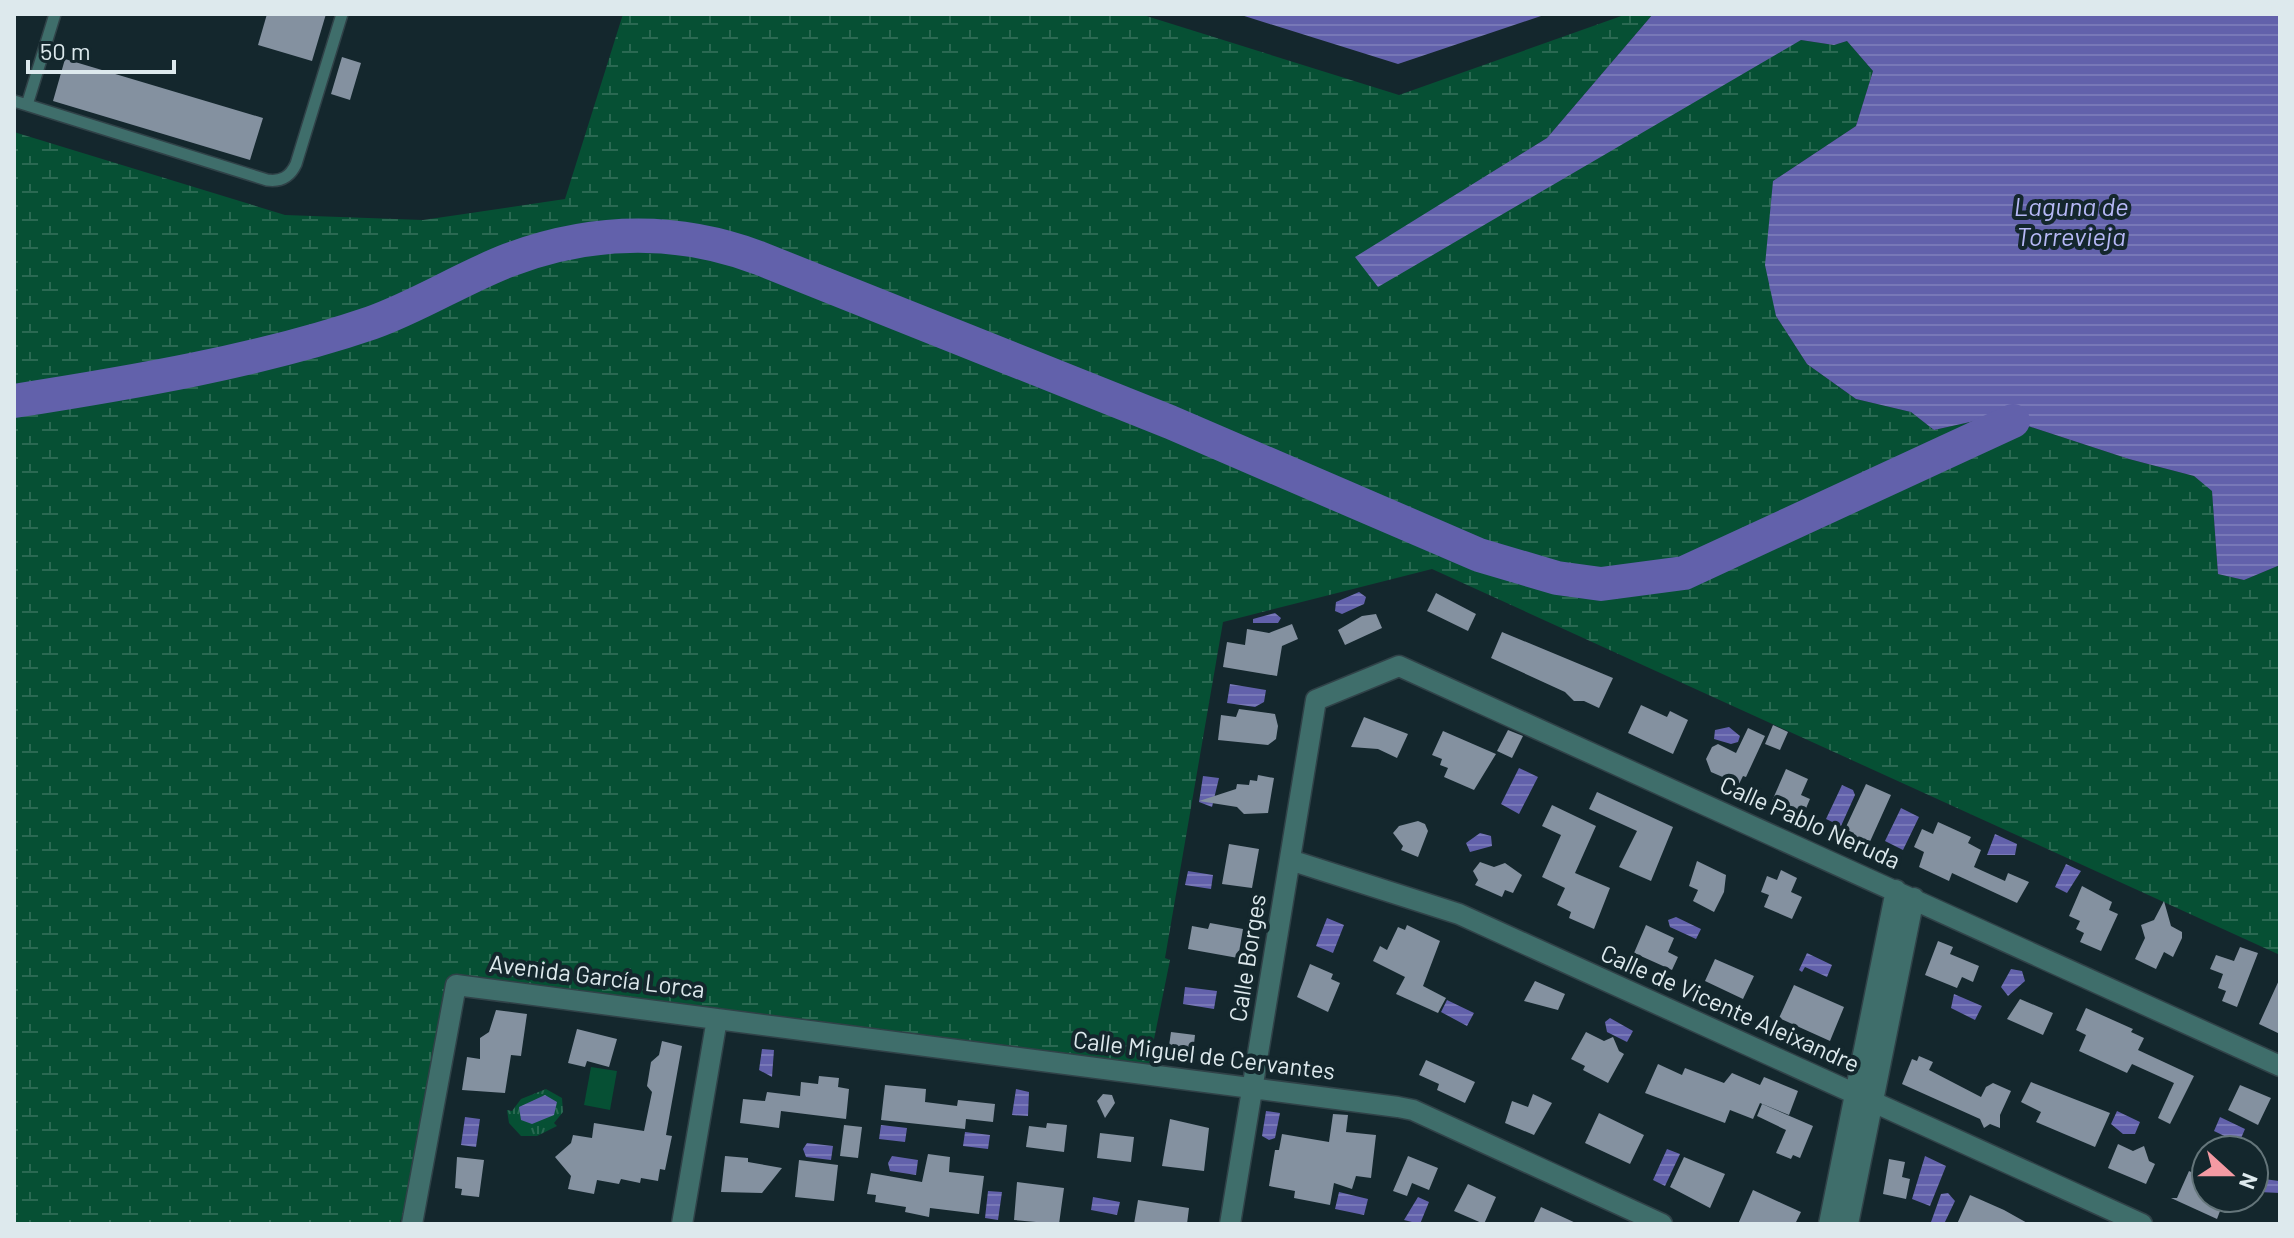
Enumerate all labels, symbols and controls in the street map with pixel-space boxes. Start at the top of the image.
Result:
scale bar [28,24,174,74]
text: 50 m [40,36,91,65]
water label: Laguna de Torrevieja [2014,190,2128,251]
street label: Calle Pablo Neruda [1716,769,1905,874]
street label: Calle Borges [1222,892,1271,1024]
street label: Calle de Vicente Aleixandre [1597,937,1865,1078]
street label: Avenida García Lorca [488,948,707,1003]
street label: Calle Miguel de Cervantes [1072,1024,1337,1085]
north arrow [2190,1134,2270,1214]
text: N [2235,1170,2264,1193]

